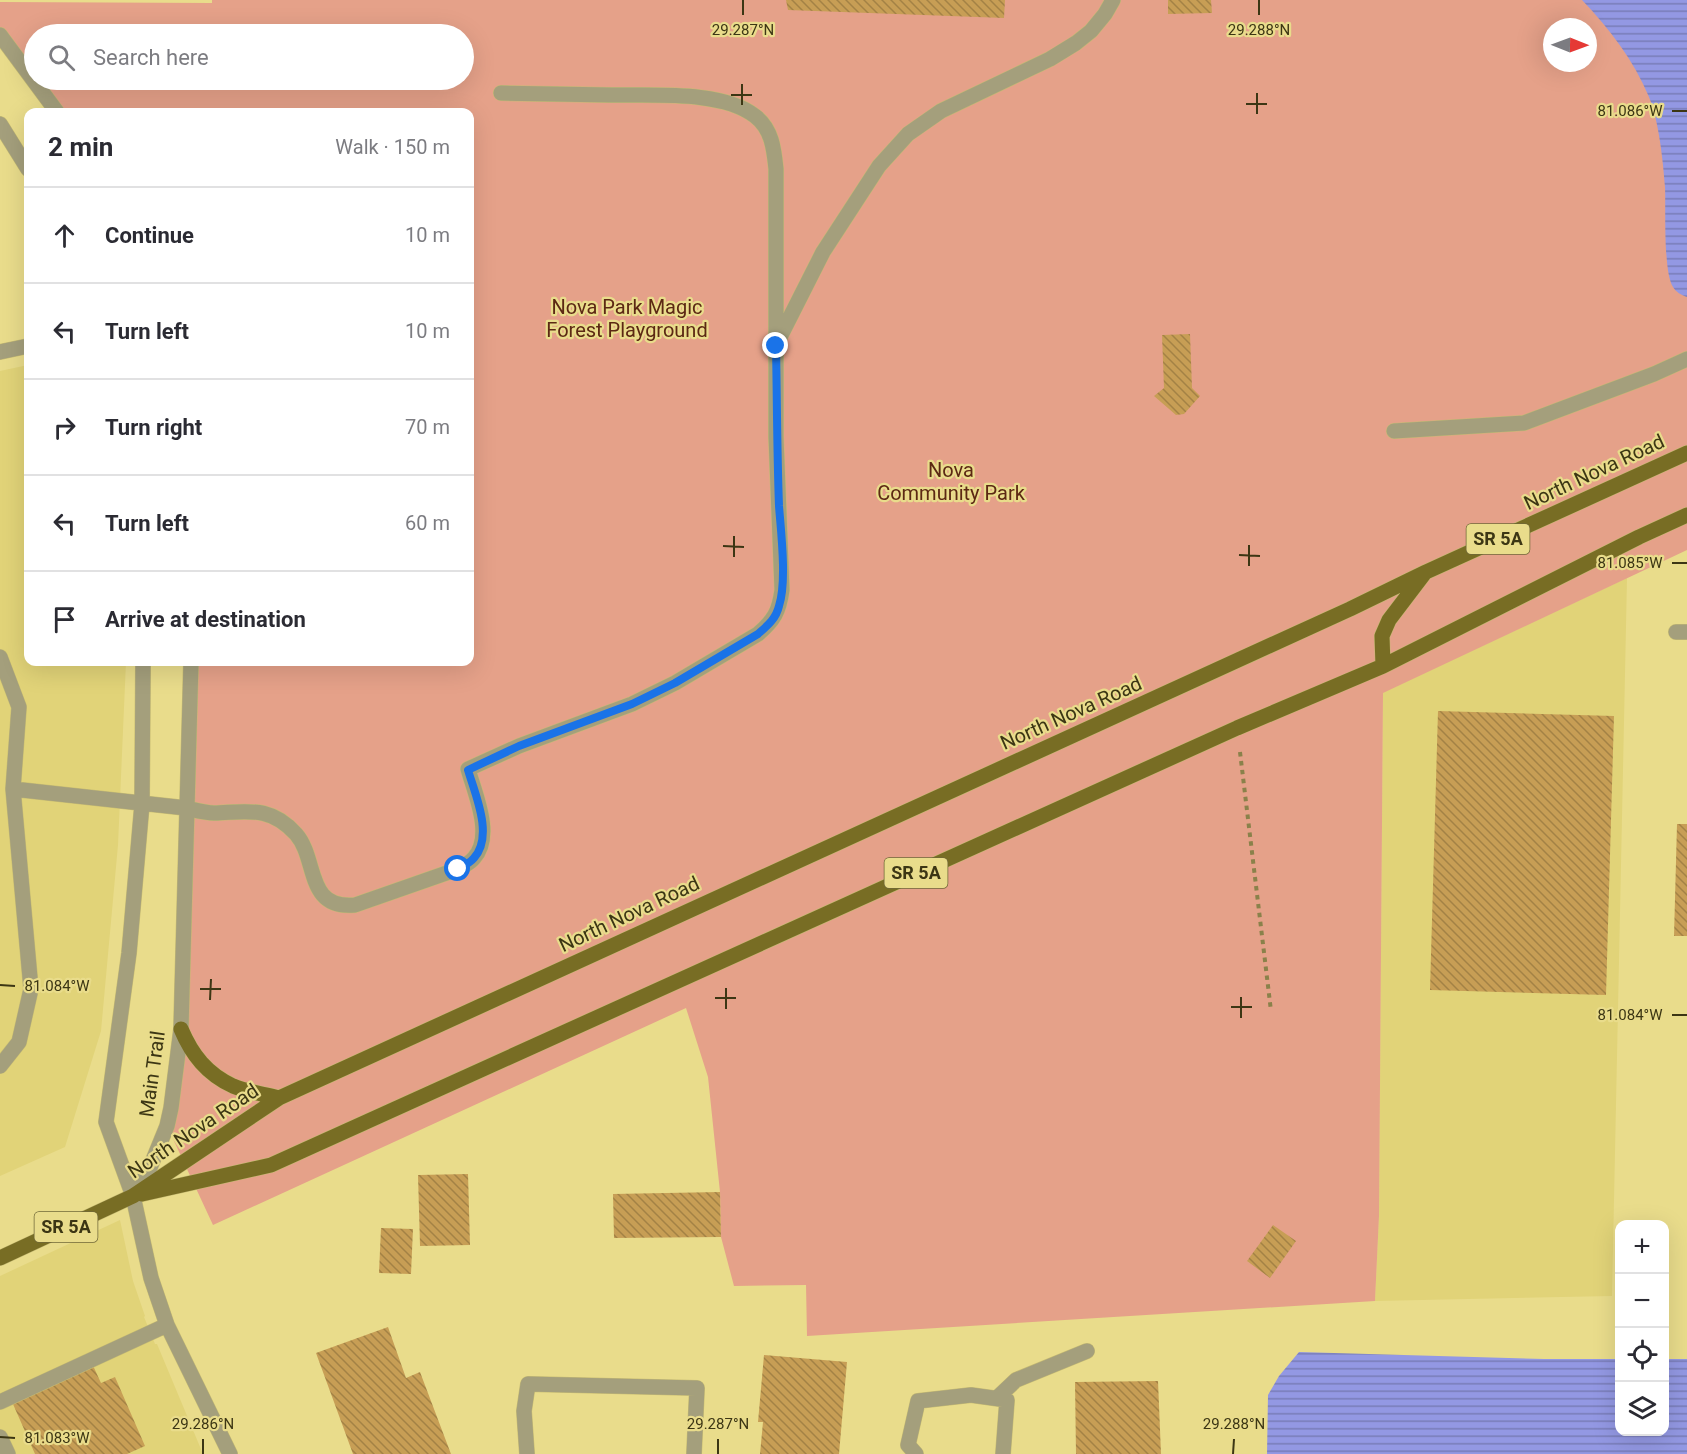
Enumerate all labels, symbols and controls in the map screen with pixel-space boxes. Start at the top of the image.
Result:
north arrow [1543,18,1597,72]
text: 29.287°N [712,21,774,39]
text: 29.288°N [1228,21,1290,39]
search box [24,24,474,90]
icon: search [45,41,78,74]
text: Search here [93,45,209,70]
text: 81.086°W [1597,102,1663,120]
text: 2 min [48,132,113,162]
text: Walk · 150 m [335,135,450,159]
icon: ahead [48,219,81,252]
text: Continue [105,223,194,248]
text: 10 m [405,223,450,247]
park label: Nova Park Magic Forest Playground [546,295,708,342]
icon: left [48,315,81,348]
text: Turn left [105,319,189,344]
text: 10 m [405,319,450,343]
route end [762,332,788,358]
icon: right [48,411,81,444]
text: Turn right [105,415,202,440]
text: 70 m [405,415,450,439]
street label: North Nova Road [1520,429,1668,515]
park label: Nova Community Park [877,458,1026,505]
icon: left [48,507,81,540]
text: Turn left [105,511,189,536]
text: 60 m [405,511,450,535]
road number: SR 5A [1466,524,1530,554]
text: 81.085°W [1597,554,1663,572]
icon: arrive [48,603,81,636]
text: Arrive at destination [105,607,306,632]
street label: North Nova Road [997,671,1145,755]
route start [444,855,470,881]
road number: SR 5A [884,858,948,888]
street label: North Nova Road [555,871,703,957]
text: 81.084°W [24,977,90,995]
text: 81.084°W [1597,1006,1663,1024]
street label: Main Trail [134,1029,170,1119]
street label: North Nova Road [123,1078,263,1184]
road number: SR 5A [34,1212,98,1242]
map controls [1615,1220,1669,1436]
button: + [1615,1220,1669,1274]
button: − [1615,1274,1669,1328]
button: locate [1615,1328,1669,1382]
button: layers [1615,1382,1669,1436]
text: 29.286°N [172,1415,234,1433]
text: 29.287°N [687,1415,749,1433]
text: 29.288°N [1203,1415,1265,1433]
text: 81.083°W [24,1429,90,1447]

